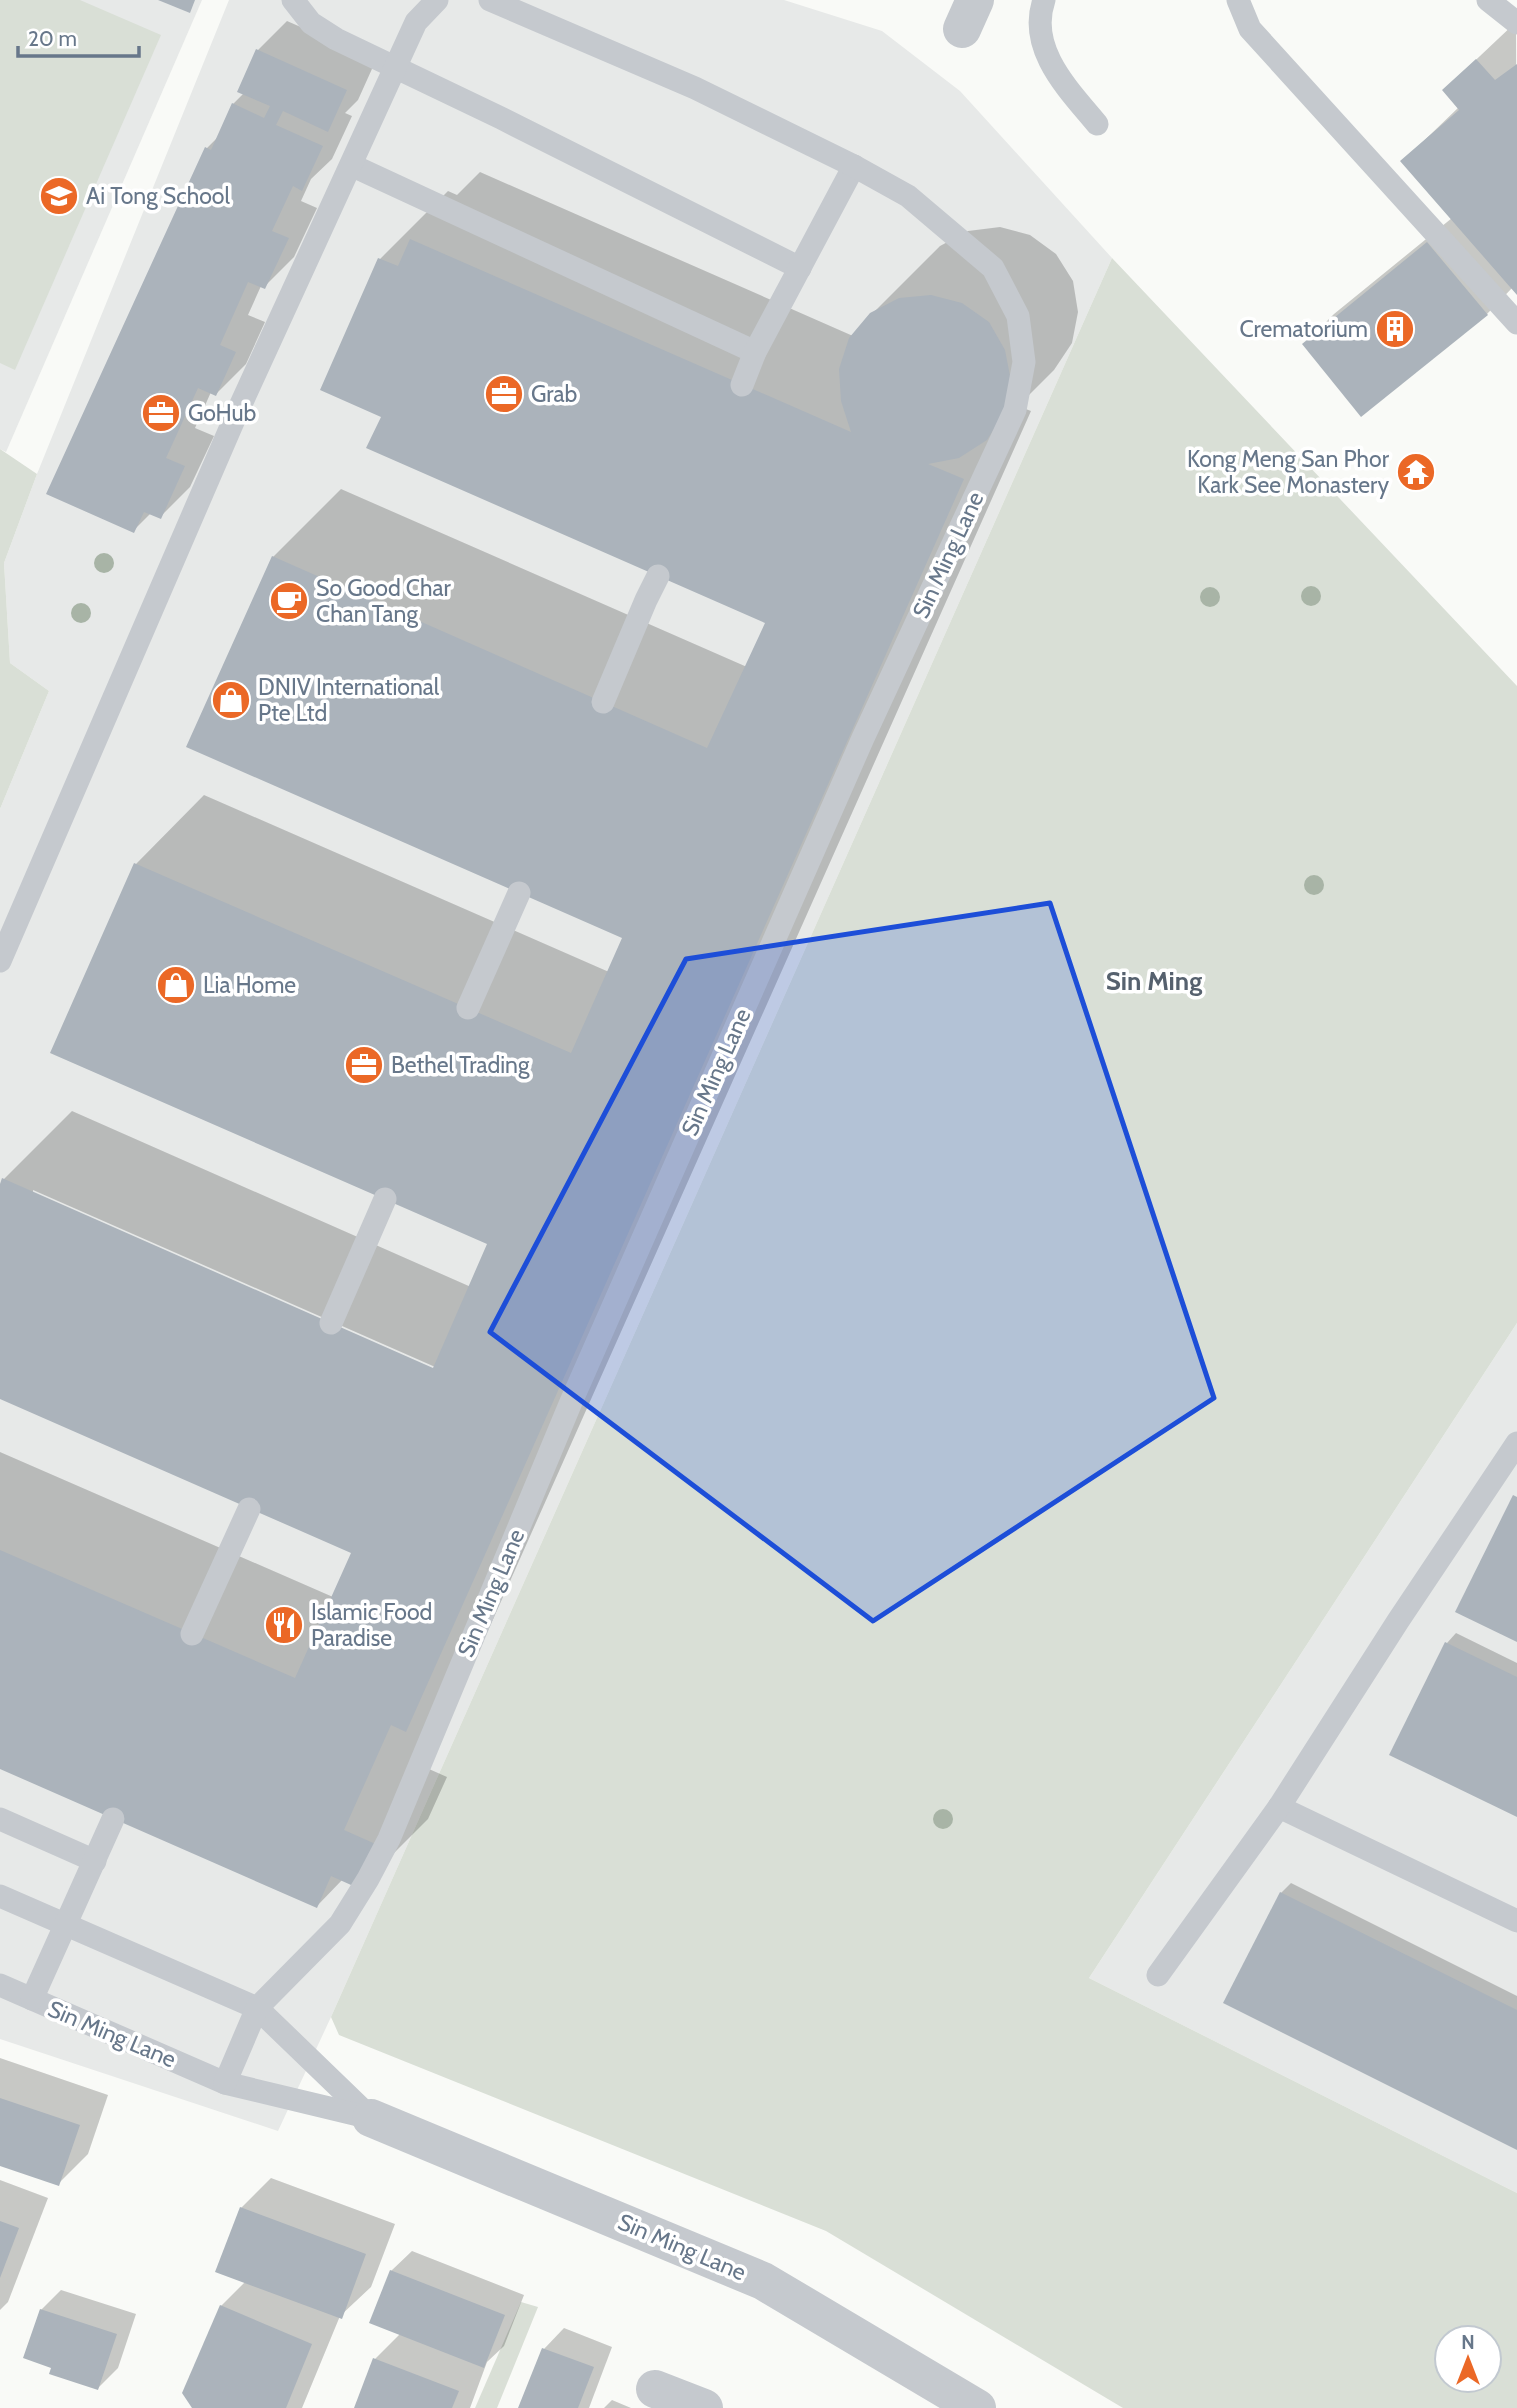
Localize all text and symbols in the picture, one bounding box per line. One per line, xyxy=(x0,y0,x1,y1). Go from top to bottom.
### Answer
scale bar xyxy=(18,14,138,58)
text: 20 m xyxy=(28,26,77,51)
school or university icon: Ai Tong School xyxy=(38,175,80,217)
place label: Ai Tong School xyxy=(86,182,230,210)
building icon: Crematorium xyxy=(1374,308,1416,350)
place label: Crematorium xyxy=(1240,315,1368,343)
office icon: Grab xyxy=(483,373,525,415)
place label: Grab xyxy=(531,380,577,408)
office icon: GoHub xyxy=(140,392,182,434)
place label: GoHub xyxy=(188,399,257,427)
place label: Kong Meng San Phor Kark See Monastery xyxy=(1187,445,1390,499)
temple icon: Kong Meng San Phor Kark See Monastery xyxy=(1395,451,1437,493)
street label: Sin Ming Lane xyxy=(907,487,990,623)
place label: So Good Char Chan Tang xyxy=(316,574,452,628)
cafe icon: So Good Char Chan Tang xyxy=(268,580,310,622)
place label: DNIV International Pte Ltd xyxy=(258,673,440,727)
shop icon: DNIV International Pte Ltd xyxy=(210,679,252,721)
shop icon: Lia Home xyxy=(155,964,197,1006)
district label: Sin Ming xyxy=(1106,965,1202,997)
place label: Lia Home xyxy=(203,971,296,999)
street label: Sin Ming Lane xyxy=(676,1004,757,1140)
office icon: Bethel Trading xyxy=(343,1044,385,1086)
place label: Bethel Trading xyxy=(391,1051,530,1079)
street label: Sin Ming Lane xyxy=(452,1525,531,1661)
place label: Islamic Food Paradise xyxy=(311,1598,432,1652)
restaurant icon: Islamic Food Paradise xyxy=(263,1604,305,1646)
street label: Sin Ming Lane xyxy=(44,1995,180,2074)
street label: Sin Ming Lane xyxy=(614,2208,750,2287)
north arrow xyxy=(1433,2324,1503,2394)
text: N xyxy=(1461,2331,1475,2354)

